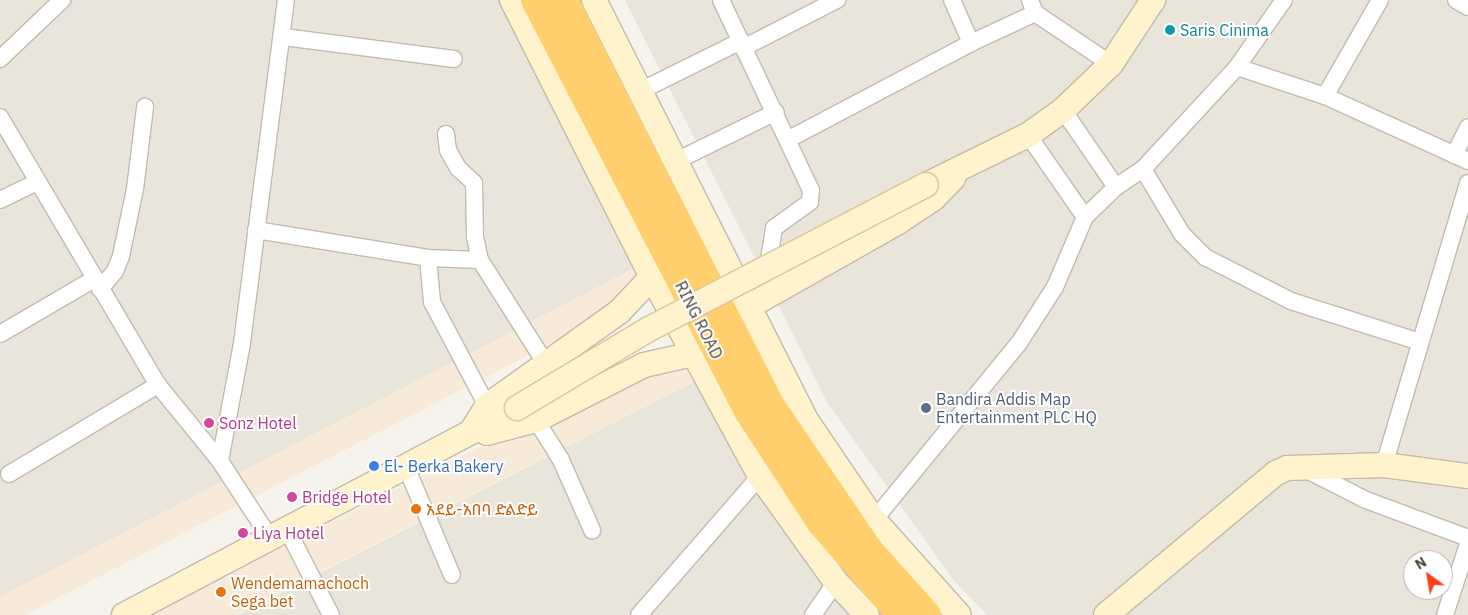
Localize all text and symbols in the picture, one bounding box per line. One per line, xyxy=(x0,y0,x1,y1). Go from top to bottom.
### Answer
place label: Saris Cinima xyxy=(1180,20,1269,40)
marker: Saris Cinima xyxy=(1164,24,1176,36)
street label: RING ROAD xyxy=(671,278,727,362)
place label: Bandira Addis Map Entertainment PLC HQ xyxy=(936,389,1097,427)
marker: Bandira Addis Map Entertainment PLC HQ xyxy=(920,402,932,414)
place label: Sonz Hotel xyxy=(219,413,297,433)
marker: Sonz Hotel xyxy=(203,417,215,429)
place label: El- Berka Bakery xyxy=(384,456,503,476)
marker: El- Berka Bakery xyxy=(368,460,380,472)
place label: Bridge Hotel xyxy=(302,487,391,507)
marker: Bridge Hotel xyxy=(286,491,298,503)
place label: አደይ-አበባ ድልድይ xyxy=(426,499,538,519)
marker: አደይ-አበባ ድልድይ xyxy=(410,503,422,515)
place label: Liya Hotel xyxy=(253,523,324,543)
marker: Liya Hotel xyxy=(237,527,249,539)
north arrow xyxy=(1403,550,1453,600)
text: N xyxy=(1412,553,1430,573)
place label: Wendemamachoch Sega bet xyxy=(231,573,369,611)
marker: Wendemamachoch Sega bet xyxy=(215,586,227,598)

